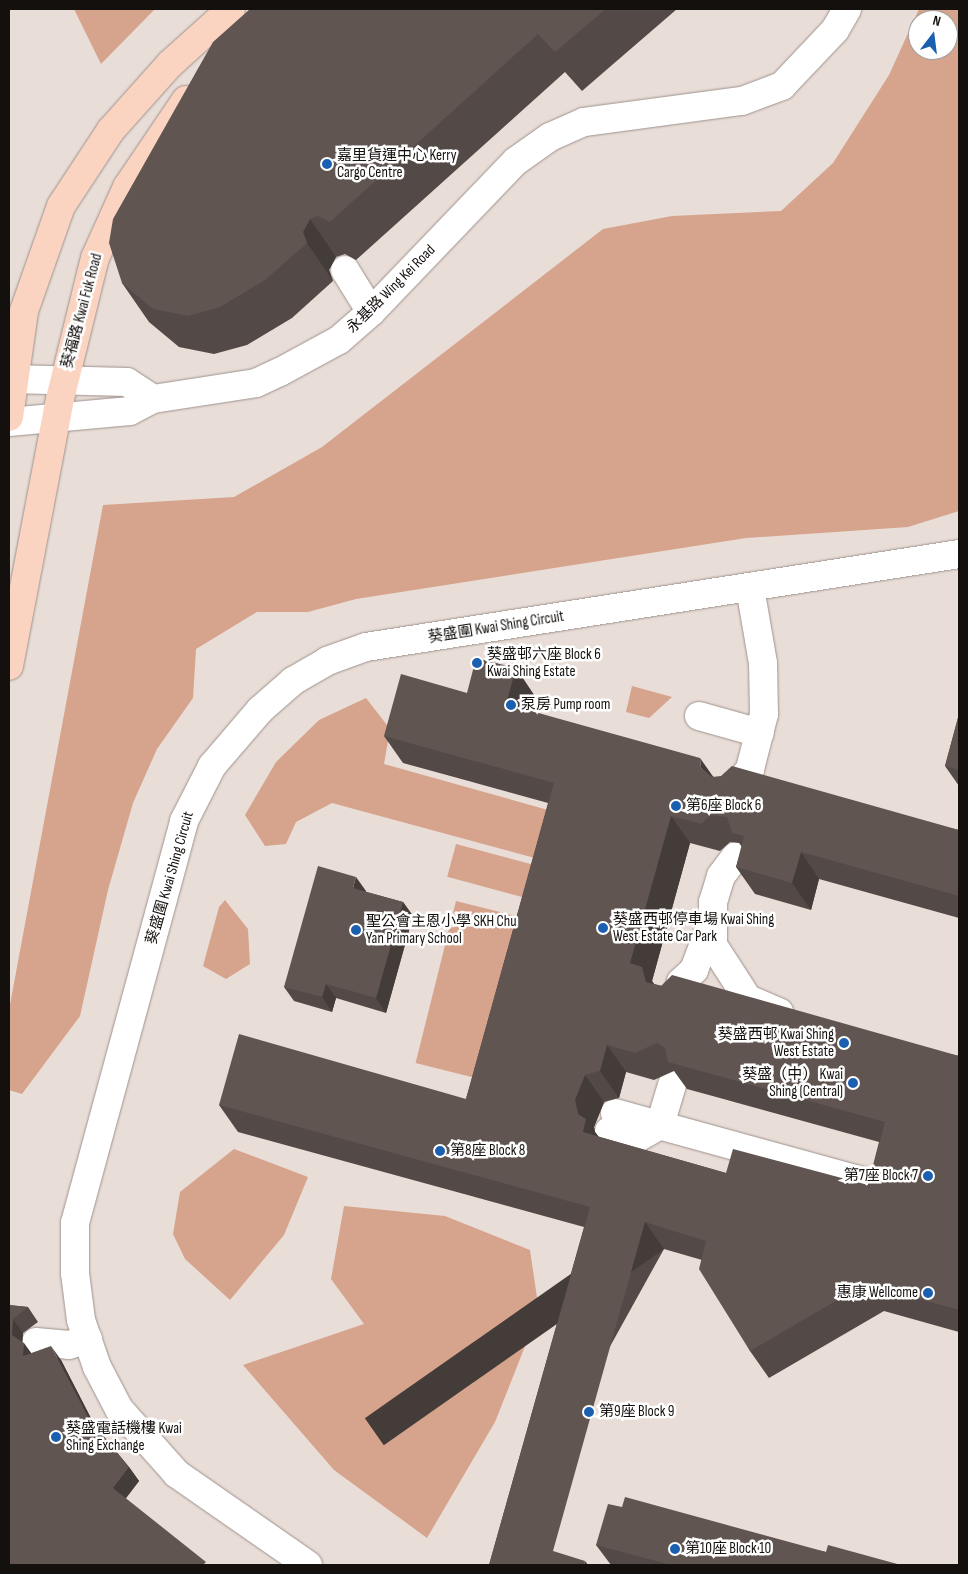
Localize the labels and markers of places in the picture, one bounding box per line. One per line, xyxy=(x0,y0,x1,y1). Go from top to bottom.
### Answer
place label: 嘉里貨運中心 Kerry Cargo Centre xyxy=(337,146,456,181)
marker: 嘉里貨運中心 Kerry Cargo Centre xyxy=(321,158,333,170)
place label: 葵盛邨六座 Block 6 Kwai Shing Estate xyxy=(487,645,601,680)
marker: 葵盛邨六座 Block 6 Kwai Shing Estate xyxy=(471,657,483,669)
place label: 泵房 Pump room xyxy=(521,696,610,714)
marker: 泵房 Pump room xyxy=(505,699,517,711)
place label: 第6座 Block 6 xyxy=(686,797,761,815)
marker: 第6座 Block 6 xyxy=(670,800,682,812)
place label: 葵盛西邨停車場 Kwai Shing West Estate Car Park xyxy=(613,910,774,945)
place label: 聖公會主恩小學 SKH Chu Yan Primary School xyxy=(366,912,516,947)
marker: 葵盛西邨停車場 Kwai Shing West Estate Car Park xyxy=(597,922,609,934)
marker: 聖公會主恩小學 SKH Chu Yan Primary School xyxy=(350,924,362,936)
place label: 葵盛西邨 Kwai Shing West Estate xyxy=(718,1025,834,1060)
marker: 葵盛西邨 Kwai Shing West Estate xyxy=(838,1037,850,1049)
place label: 葵盛（中） Kwai Shing (Central) xyxy=(742,1065,843,1100)
marker: 葵盛（中） Kwai Shing (Central) xyxy=(847,1077,859,1089)
place label: 第8座 Block 8 xyxy=(450,1142,525,1160)
marker: 第8座 Block 8 xyxy=(434,1145,446,1157)
place label: 第7座 Block 7 xyxy=(844,1167,918,1185)
marker: 第7座 Block 7 xyxy=(922,1170,934,1182)
place label: 惠康 Wellcome xyxy=(837,1284,918,1302)
marker: 惠康 Wellcome xyxy=(922,1287,934,1299)
place label: 第9座 Block 9 xyxy=(599,1403,674,1421)
marker: 第9座 Block 9 xyxy=(583,1406,595,1418)
place label: 葵盛電話機樓 Kwai Shing Exchange xyxy=(66,1419,182,1454)
marker: 葵盛電話機樓 Kwai Shing Exchange xyxy=(50,1431,62,1443)
place label: 第10座 Block 10 xyxy=(685,1540,771,1558)
marker: 第10座 Block 10 xyxy=(669,1543,681,1555)

